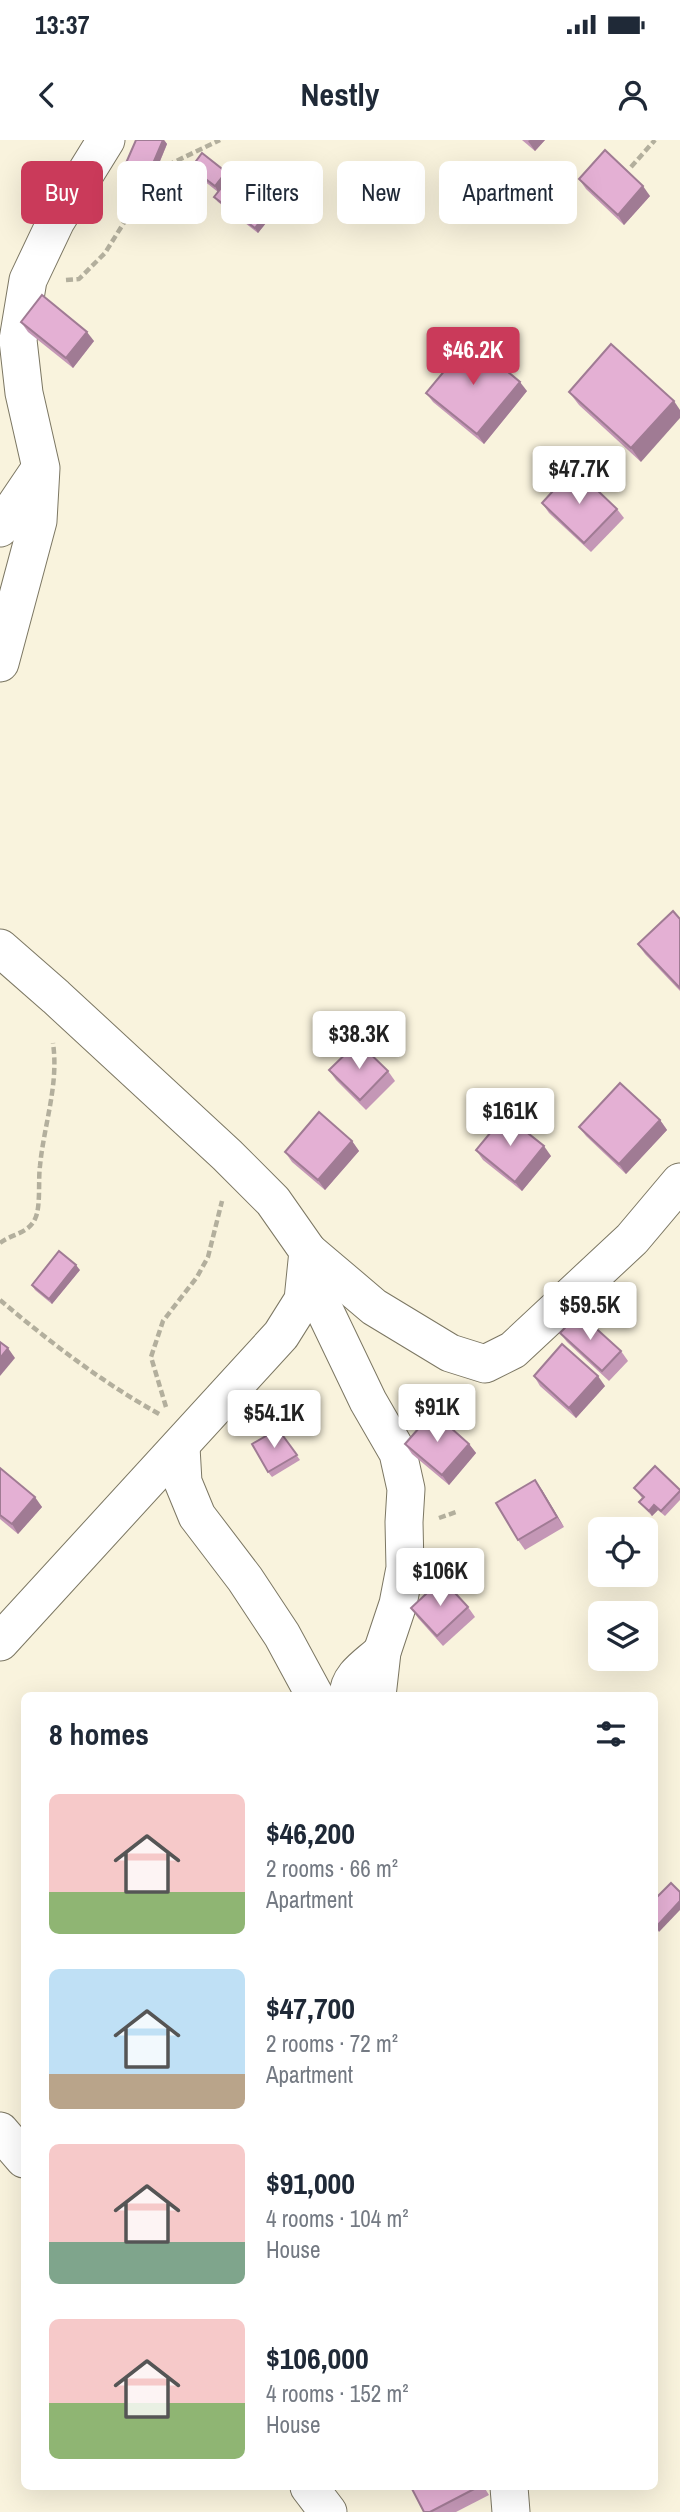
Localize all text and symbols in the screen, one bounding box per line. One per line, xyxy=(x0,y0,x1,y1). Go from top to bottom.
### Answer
text: 13:37 xyxy=(35,7,90,42)
text: Nestly xyxy=(301,73,379,116)
icon: back xyxy=(28,76,66,114)
icon: person xyxy=(614,76,652,114)
chip: Buy xyxy=(21,161,103,224)
chip: Rent xyxy=(117,161,207,224)
chip: Filters xyxy=(221,161,323,224)
chip: New xyxy=(337,161,425,224)
chip: Apartment xyxy=(439,161,577,224)
pin: $46.2K xyxy=(416,328,530,387)
text: $46.2K xyxy=(443,334,503,365)
pin: $47.7K xyxy=(522,446,636,506)
text: $47.7K xyxy=(549,453,609,484)
pin: $38.3K xyxy=(302,1012,416,1071)
text: $38.3K xyxy=(329,1018,389,1049)
pin: $161K xyxy=(461,1088,559,1148)
text: $161K xyxy=(482,1095,538,1126)
pin: $59.5K xyxy=(533,1282,647,1342)
text: $59.5K xyxy=(560,1289,620,1320)
pin: $91K xyxy=(396,1384,478,1444)
pin: $54.1K xyxy=(217,1390,331,1450)
text: $91K xyxy=(414,1391,460,1422)
text: $54.1K xyxy=(244,1397,304,1428)
map controls xyxy=(588,1517,658,1671)
button: locate xyxy=(588,1517,658,1587)
pin: $106K xyxy=(391,1548,489,1608)
text: $106K xyxy=(412,1555,468,1586)
button: layers xyxy=(588,1601,658,1671)
text: 8 homes xyxy=(49,1714,149,1754)
icon: filters xyxy=(592,1715,630,1753)
text: $46,200 xyxy=(266,1813,355,1853)
icon: home xyxy=(105,1822,189,1906)
text: 2 rooms · 66 m² xyxy=(266,1853,398,1884)
text: Apartment xyxy=(266,1884,353,1915)
text: $47,700 xyxy=(266,1988,355,2028)
icon: home xyxy=(105,1997,189,2081)
text: 2 rooms · 72 m² xyxy=(266,2028,398,2059)
text: Apartment xyxy=(266,2059,353,2090)
text: $91,000 xyxy=(266,2163,355,2203)
icon: home xyxy=(105,2172,189,2256)
text: 4 rooms · 104 m² xyxy=(266,2203,409,2234)
text: House xyxy=(266,2234,321,2265)
text: $106,000 xyxy=(266,2338,369,2378)
icon: home xyxy=(105,2347,189,2431)
text: 4 rooms · 152 m² xyxy=(266,2378,409,2409)
text: House xyxy=(266,2409,321,2440)

